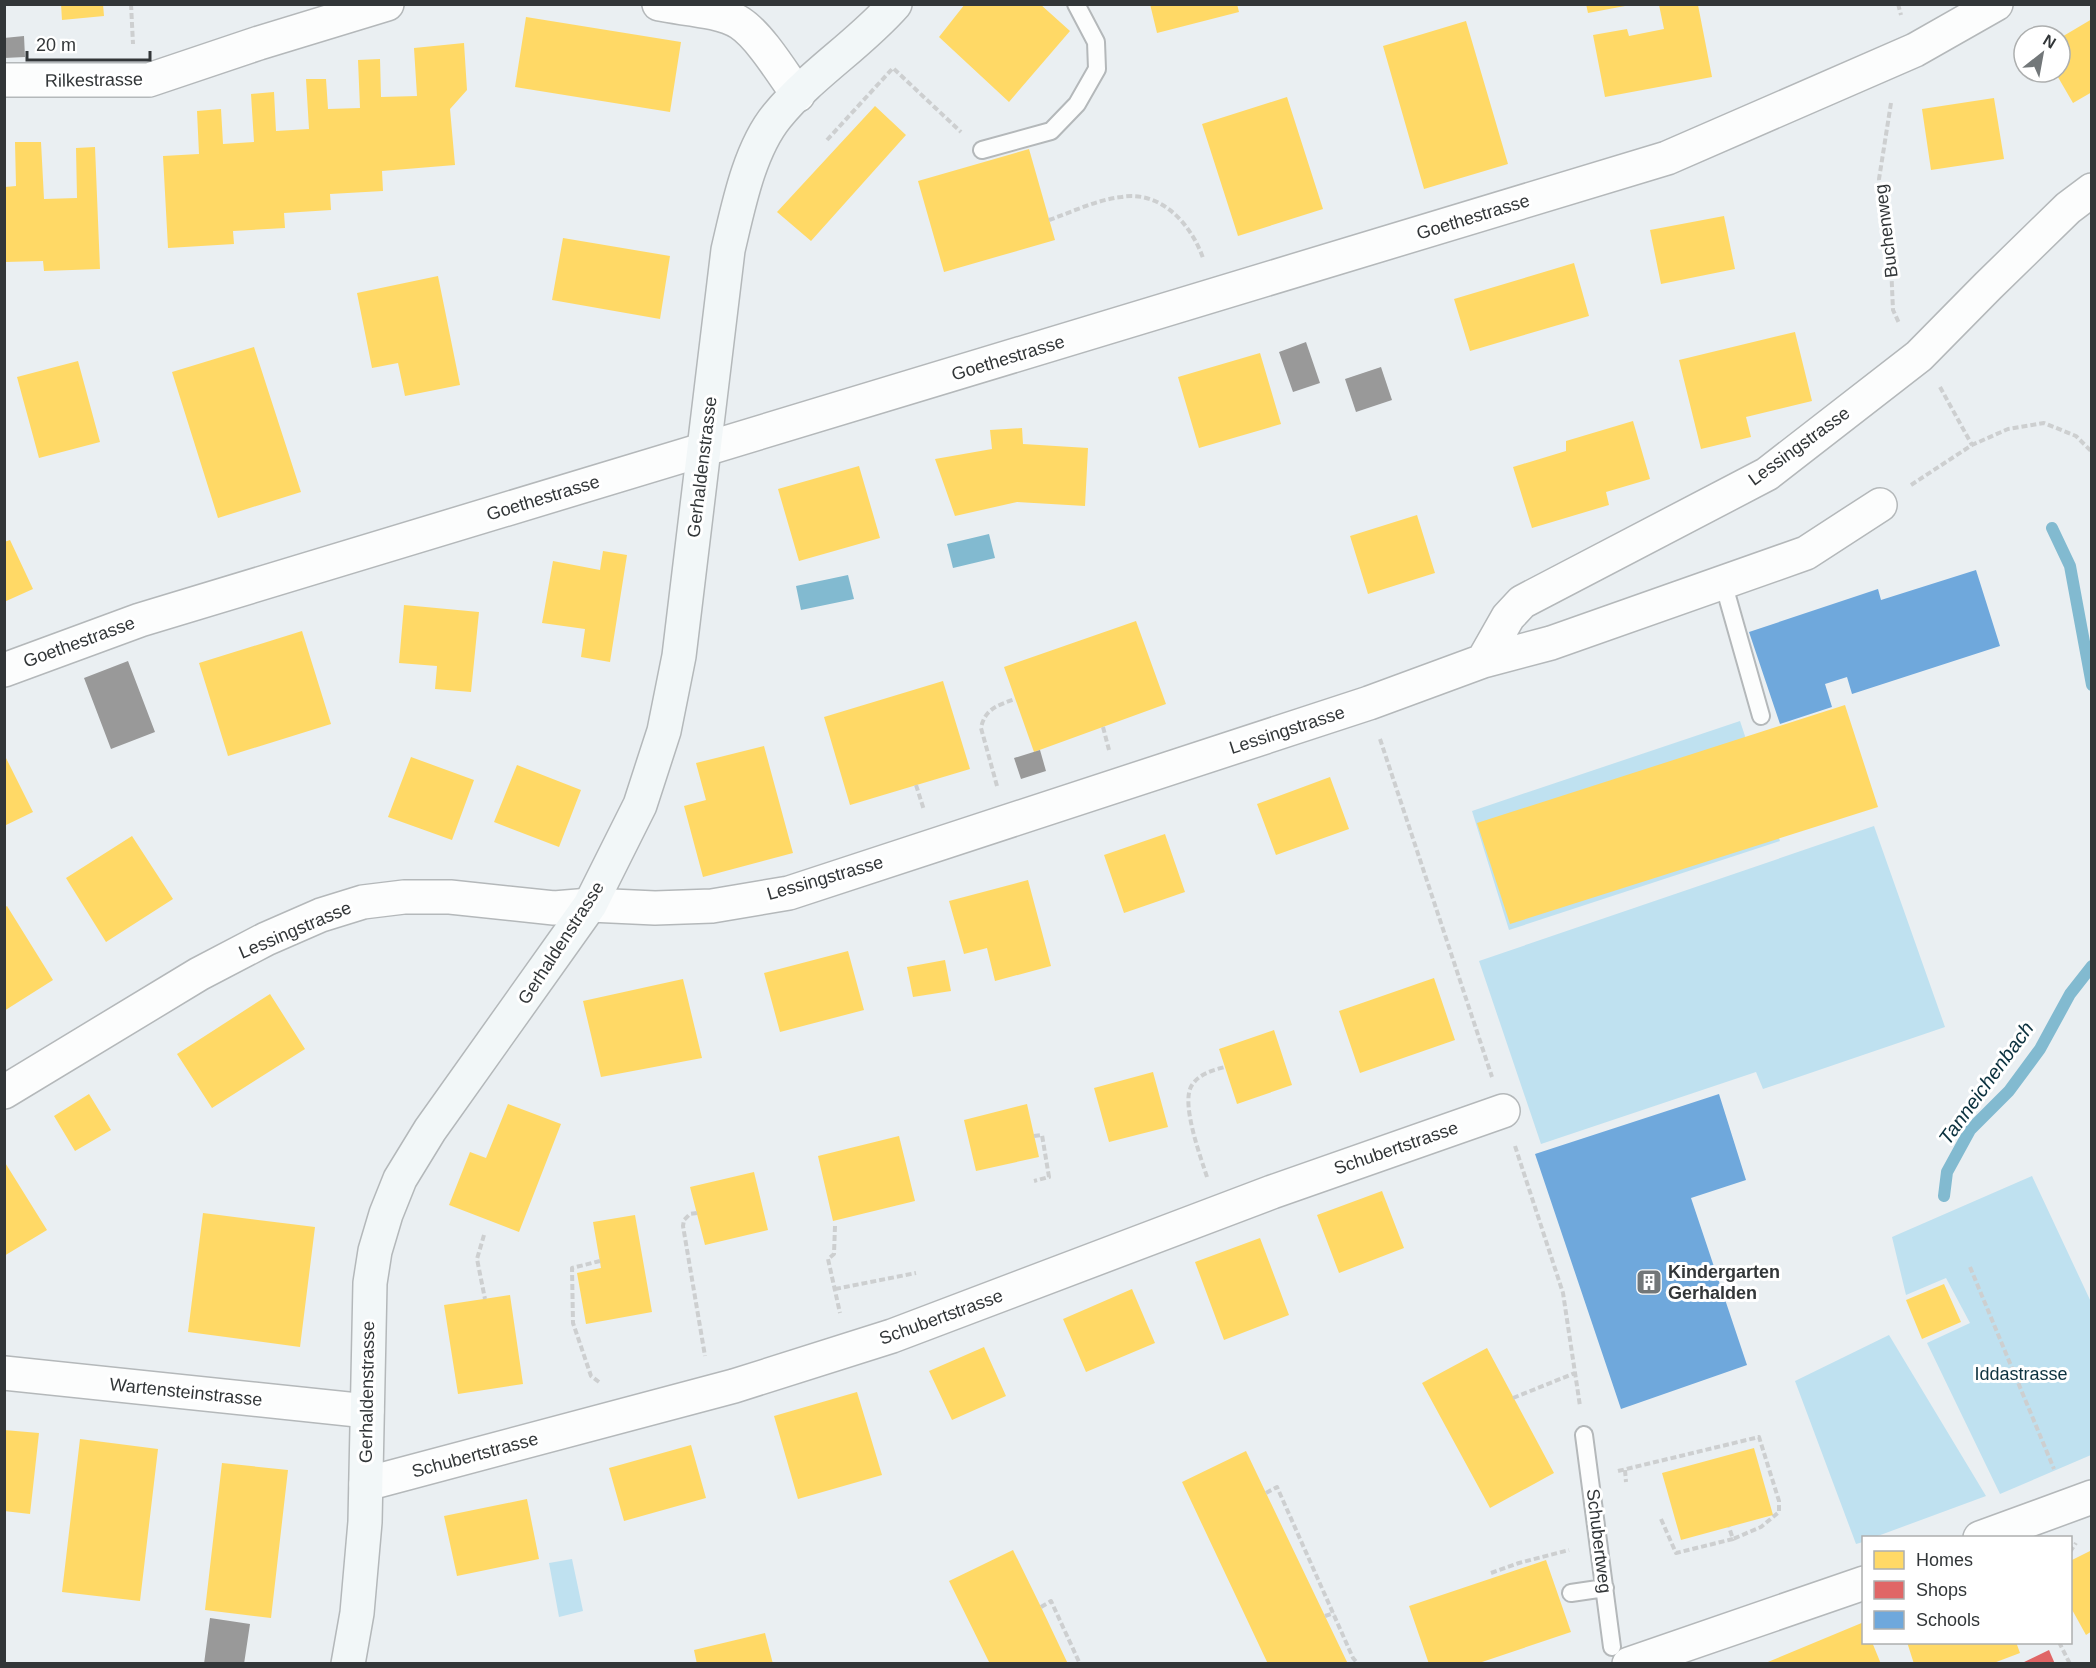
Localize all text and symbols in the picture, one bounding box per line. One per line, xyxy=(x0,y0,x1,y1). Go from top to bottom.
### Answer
scale bar xyxy=(27,24,150,62)
north arrow xyxy=(2012,24,2072,84)
text: N xyxy=(2040,31,2059,52)
text: 20 m xyxy=(36,35,76,55)
street label: Rilkestrasse xyxy=(45,69,143,91)
street label: Buchenweg xyxy=(1870,183,1902,279)
street label: Goethestrasse xyxy=(1414,190,1532,244)
street label: Goethestrasse xyxy=(949,331,1067,385)
street label: Gerhaldenstrasse xyxy=(683,395,721,539)
street label: Lessingstrasse xyxy=(1745,403,1853,489)
street label: Goethestrasse xyxy=(484,471,602,525)
street label: Goethestrasse xyxy=(21,613,137,671)
street label: Lessingstrasse xyxy=(1227,702,1347,758)
street label: Lessingstrasse xyxy=(765,852,885,904)
street label: Gerhaldenstrasse xyxy=(514,878,608,1008)
street label: Lessingstrasse xyxy=(236,897,354,963)
water label: Tanneichenbach xyxy=(1934,1017,2038,1149)
street label: Schubertstrasse xyxy=(1331,1117,1461,1179)
place label: Kindergarten Gerhalden xyxy=(1668,1262,1780,1303)
building icon: Kindergarten Gerhalden xyxy=(1634,1267,1664,1297)
street label: Schubertstrasse xyxy=(876,1285,1006,1349)
street label: Gerhaldenstrasse xyxy=(356,1321,378,1463)
park label: Iddastrasse xyxy=(1974,1364,2068,1384)
street label: Wartensteinstrasse xyxy=(109,1374,263,1410)
street label: Schubertstrasse xyxy=(410,1429,540,1481)
street label: Schubertweg xyxy=(1583,1488,1615,1594)
legend xyxy=(1862,1536,2072,1644)
text: Homes xyxy=(1916,1550,1973,1570)
text: Shops xyxy=(1916,1580,1967,1600)
text: Schools xyxy=(1916,1610,1980,1630)

